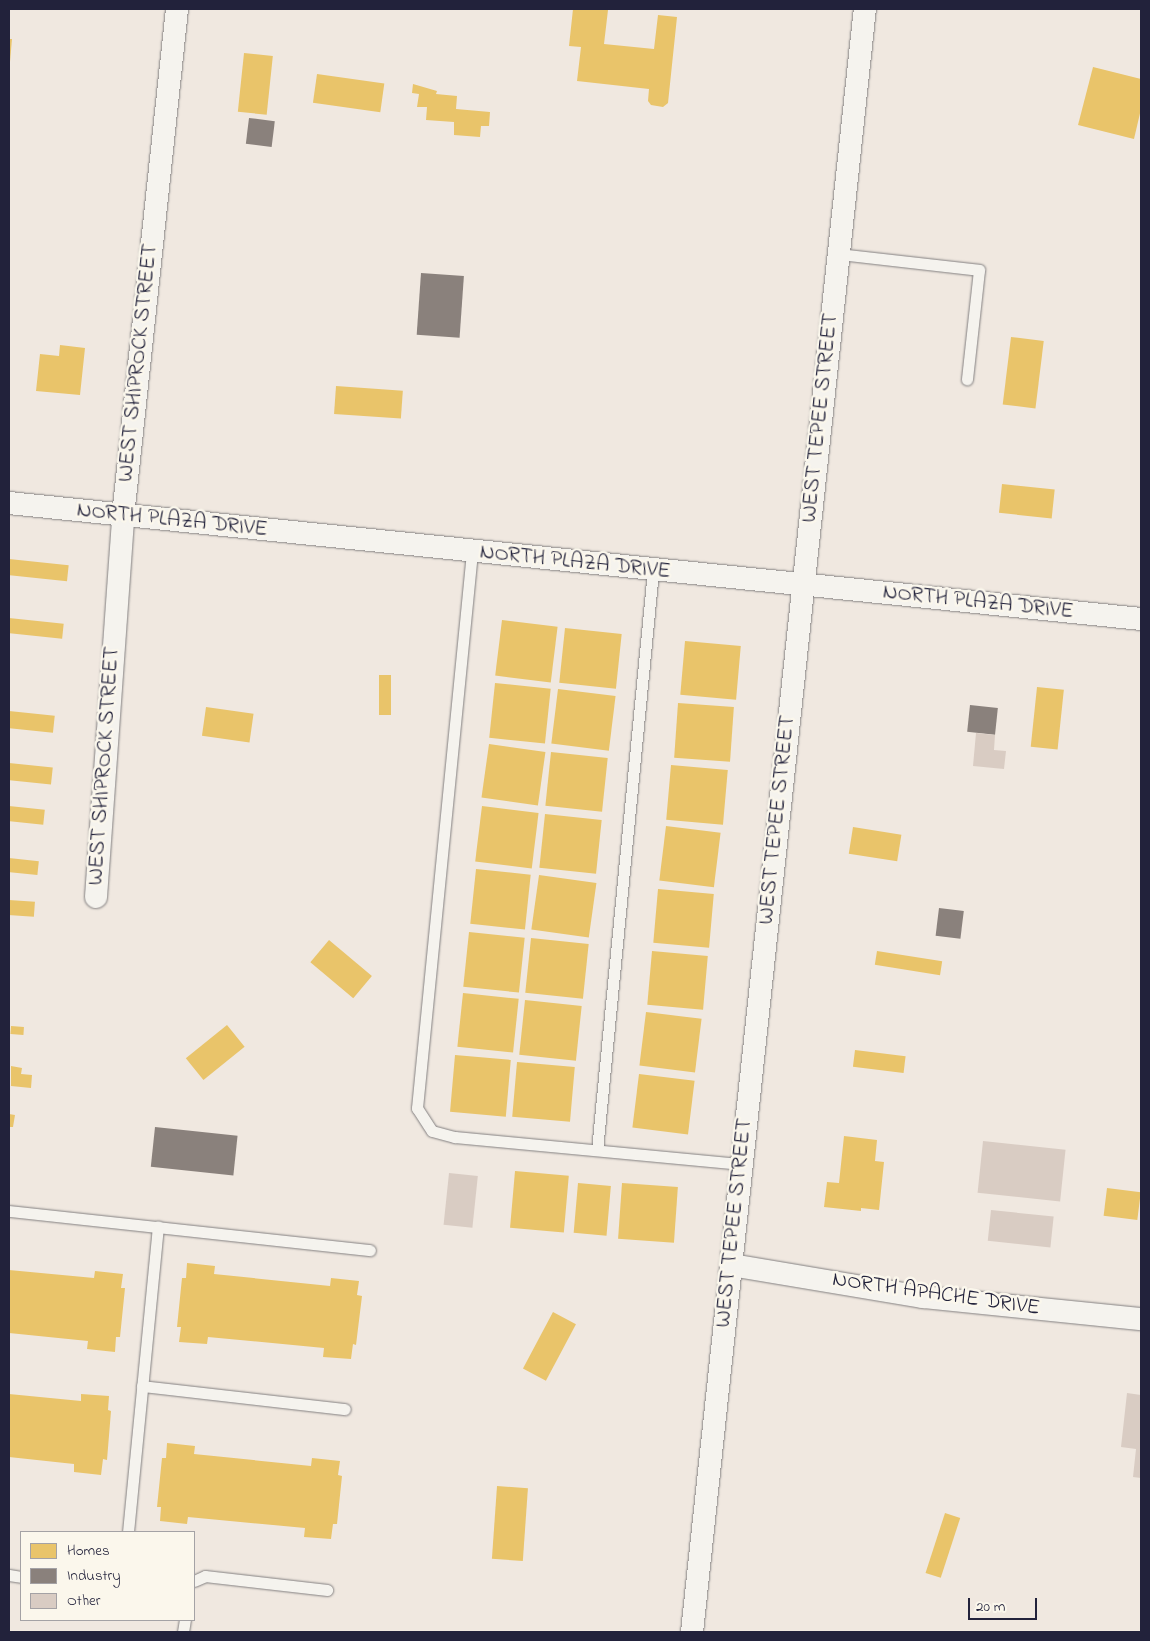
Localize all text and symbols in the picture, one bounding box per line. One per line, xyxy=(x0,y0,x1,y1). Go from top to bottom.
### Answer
street label: WEST SHIPROCK STREET xyxy=(113,243,165,483)
street label: WEST TEPEE STREET xyxy=(797,312,845,524)
street label: NORTH PLAZA DRIVE xyxy=(75,498,269,544)
street label: NORTH PLAZA DRIVE xyxy=(478,540,672,586)
street label: NORTH PLAZA DRIVE xyxy=(881,580,1075,626)
street label: WEST SHIPROCK STREET xyxy=(83,646,127,886)
street label: WEST TEPEE STREET xyxy=(754,714,802,926)
street label: WEST TEPEE STREET xyxy=(711,1117,759,1329)
street label: NORTH APACHE DRIVE xyxy=(831,1267,1041,1323)
legend xyxy=(20,1531,195,1621)
text: Homes xyxy=(67,1540,110,1562)
text: Industry xyxy=(67,1565,121,1587)
scale bar xyxy=(970,1588,1039,1620)
text: Other xyxy=(67,1590,100,1612)
text: 20 m xyxy=(976,1596,1005,1618)

